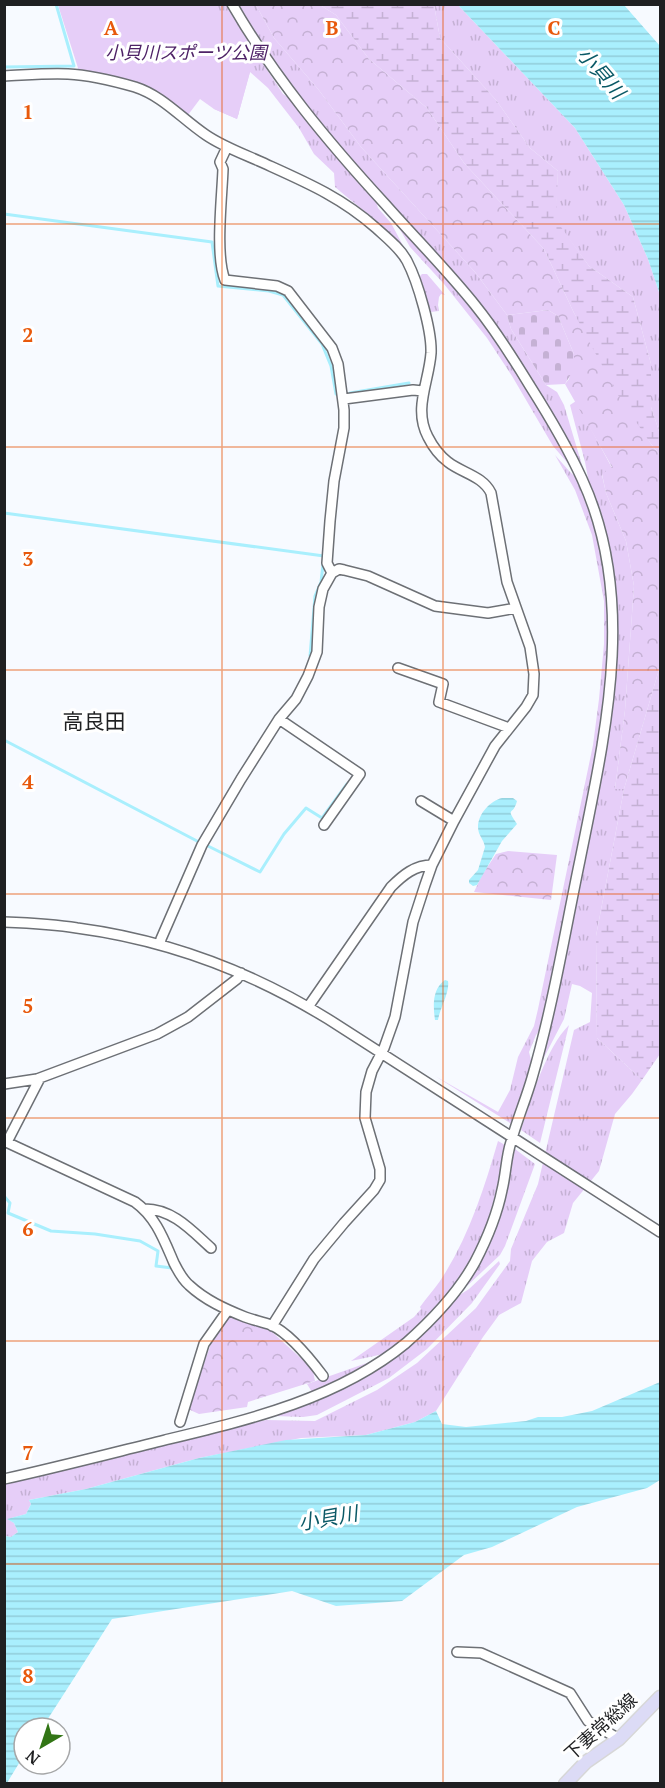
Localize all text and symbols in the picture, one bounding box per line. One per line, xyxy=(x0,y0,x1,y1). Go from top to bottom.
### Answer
text: A xyxy=(104,14,119,41)
text: B xyxy=(326,14,339,41)
text: C xyxy=(547,14,561,41)
park label: 小貝川スポーツ公園 xyxy=(105,40,270,64)
water label: 小貝川 xyxy=(572,41,633,106)
text: 1 xyxy=(22,98,34,125)
text: 2 xyxy=(22,321,34,348)
text: 3 xyxy=(22,545,34,572)
district label: 高良田 xyxy=(63,707,126,735)
text: 4 xyxy=(22,768,34,795)
text: 5 xyxy=(22,992,34,1019)
text: 6 xyxy=(22,1215,34,1242)
text: 7 xyxy=(22,1439,34,1466)
water label: 小貝川 xyxy=(296,1499,362,1536)
text: 8 xyxy=(22,1662,34,1689)
street label: 下妻常総線 xyxy=(559,1687,642,1765)
north arrow xyxy=(12,1716,72,1776)
text: N xyxy=(21,1745,44,1770)

